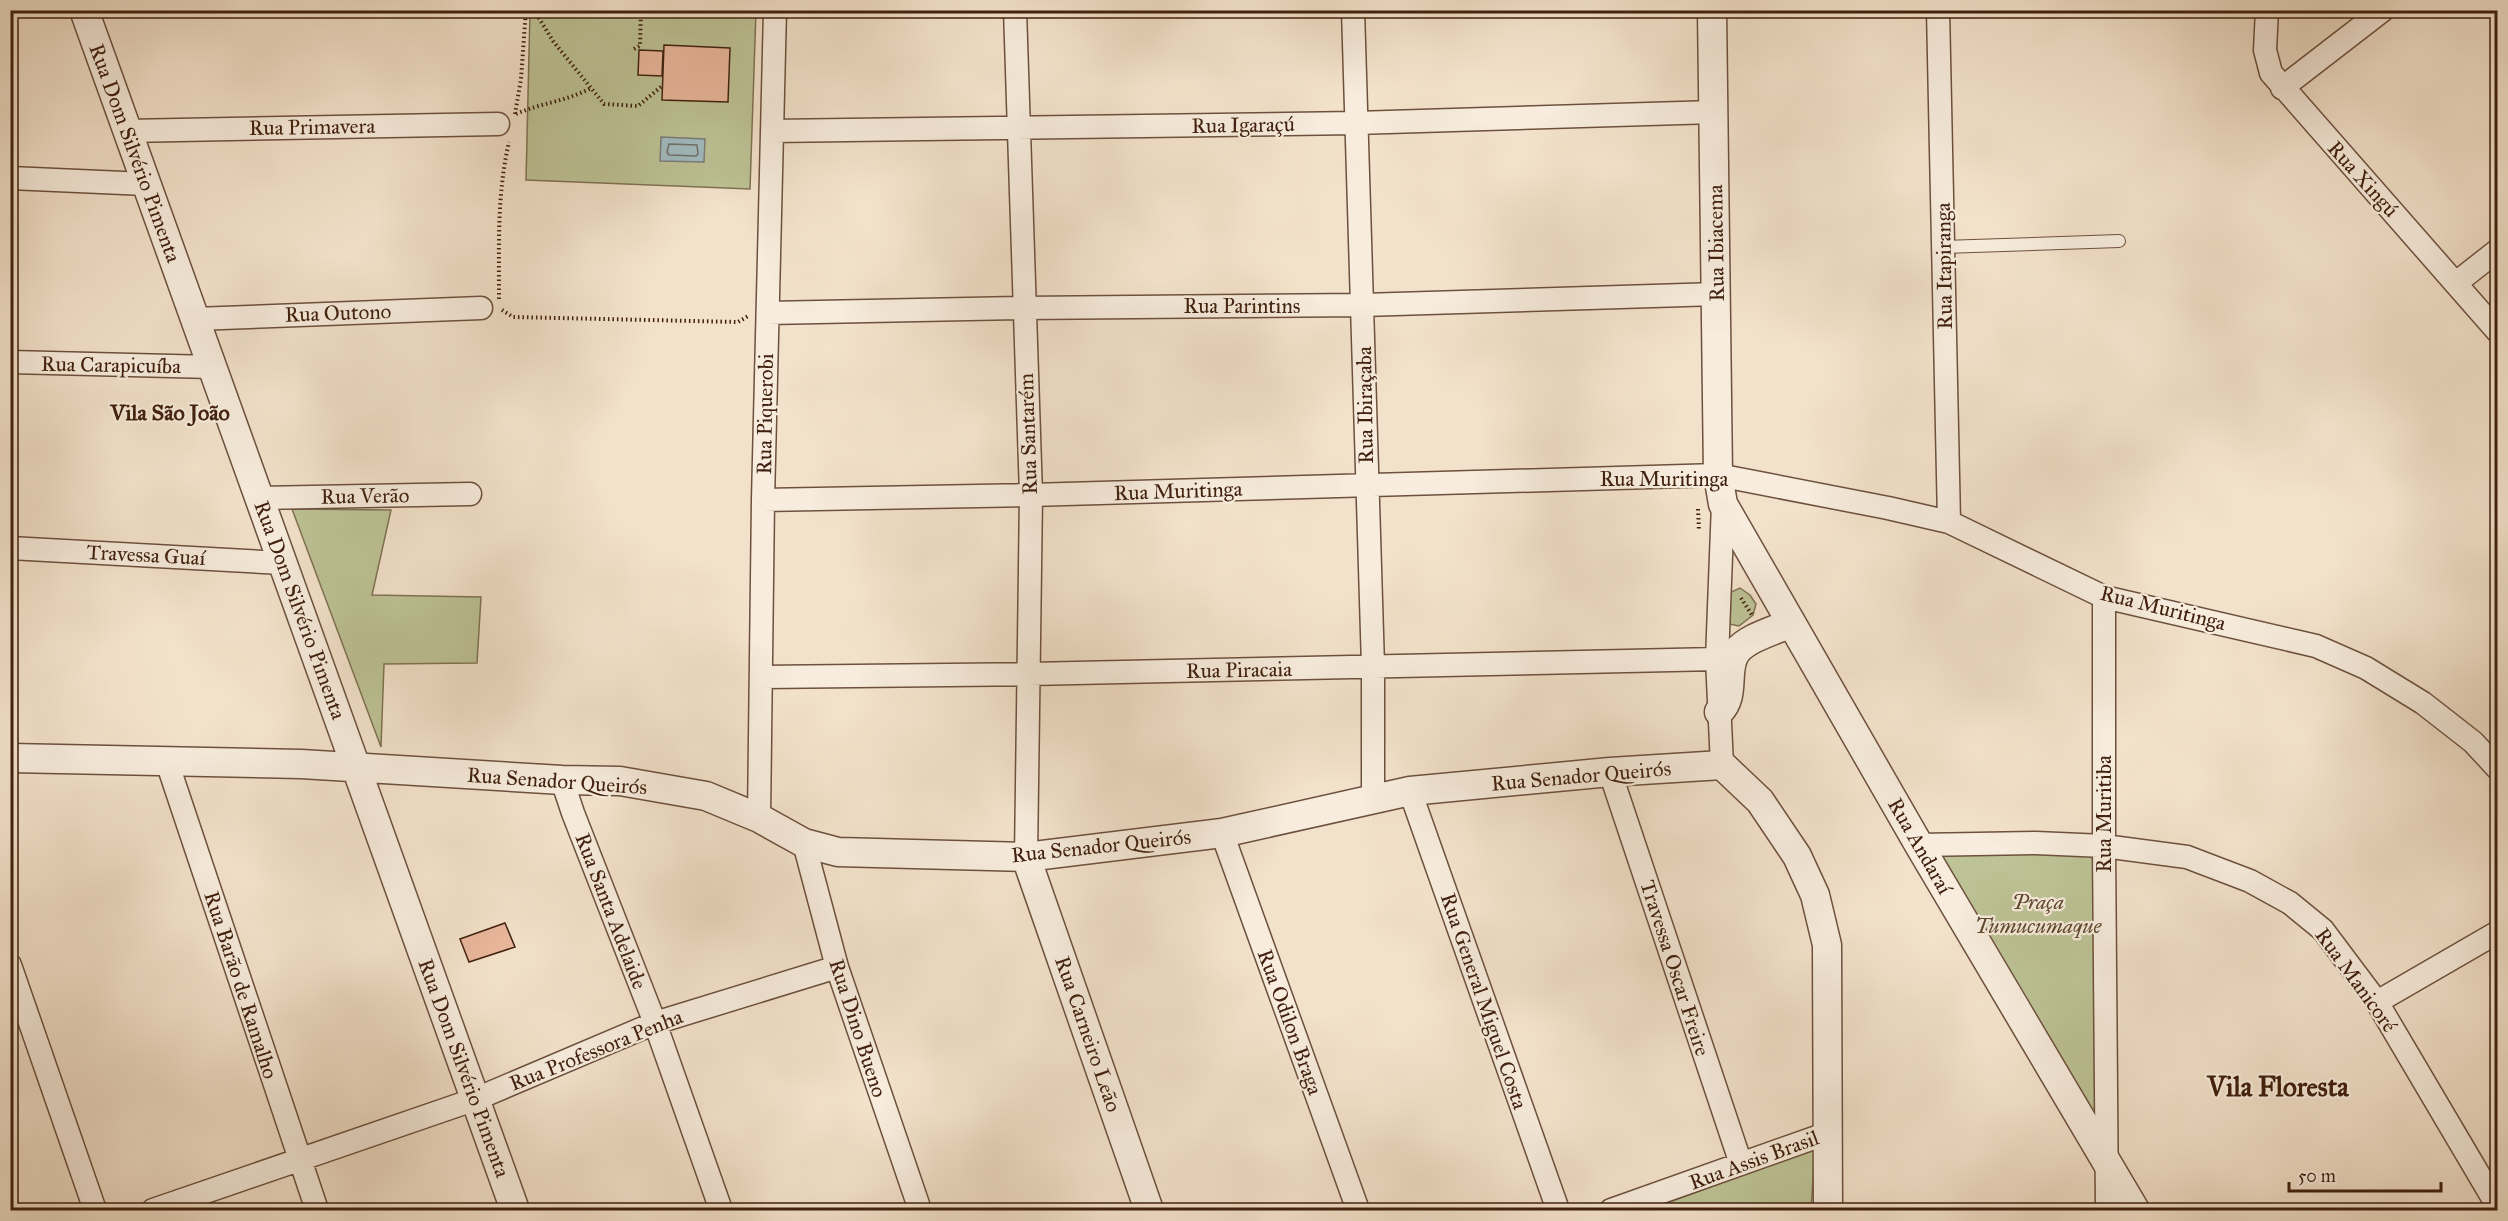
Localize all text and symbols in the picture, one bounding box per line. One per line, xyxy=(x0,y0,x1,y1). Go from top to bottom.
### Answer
street label: Rua Dom Silvério Pimenta xyxy=(83,40,187,266)
street label: Rua Igaraçú xyxy=(1191,111,1295,139)
street label: Rua Primavera xyxy=(249,113,376,141)
street label: Rua Xingú xyxy=(2322,135,2404,223)
street label: Rua Ibiacema xyxy=(1702,184,1730,302)
street label: Rua Itapiranga xyxy=(1930,202,1958,330)
street label: Rua Parintins xyxy=(1184,293,1300,319)
street label: Rua Outono xyxy=(284,298,392,328)
street label: Rua Ibiraçaba xyxy=(1351,346,1379,464)
street label: Rua Carapicuíba xyxy=(41,351,181,379)
street label: Rua Piquerobi xyxy=(751,353,779,475)
street label: Rua Santarém xyxy=(1013,372,1043,495)
district label: Vila São João xyxy=(109,399,230,427)
street label: Rua Muritinga xyxy=(1600,466,1728,492)
street label: Rua Muritinga xyxy=(1113,476,1243,506)
street label: Rua Verão xyxy=(321,482,410,510)
street label: Rua Dom Silvério Pimenta xyxy=(248,497,352,723)
street label: Travessa Guaí xyxy=(86,539,207,571)
street label: Rua Muritinga xyxy=(2097,580,2229,636)
street label: Rua Piracaia xyxy=(1186,656,1292,684)
street label: Rua Senador Queirós xyxy=(1490,755,1672,797)
street label: Rua Muritiba xyxy=(2091,755,2117,873)
street label: Rua Senador Queirós xyxy=(466,762,648,800)
street label: Rua Andaraí xyxy=(1882,793,1959,900)
street label: Rua Senador Queirós xyxy=(1010,824,1192,868)
street label: Rua Santa Adelaide xyxy=(569,829,653,993)
street label: Travessa Oscar Freire xyxy=(1634,877,1716,1059)
street label: Rua Barão de Ramalho xyxy=(198,888,284,1082)
street label: Rua General Miguel Costa xyxy=(1435,889,1533,1113)
park label: Praça Tumucumaque xyxy=(1975,889,2102,939)
street label: Rua Manicoré xyxy=(2309,923,2403,1037)
street label: Rua Odilon Braga xyxy=(1252,946,1328,1098)
street label: Rua Carneiro Leão xyxy=(1049,953,1127,1116)
street label: Rua Dom Silvério Pimenta xyxy=(412,955,516,1181)
street label: Rua Dino Bueno xyxy=(823,955,893,1101)
street label: Rua Professora Penha xyxy=(506,1003,687,1097)
district label: Vila Floresta xyxy=(2206,1070,2349,1103)
street label: Rua Assis Brasil xyxy=(1686,1124,1823,1196)
scale bar xyxy=(2289,1155,2440,1193)
text: 50 m xyxy=(2298,1165,2336,1187)

